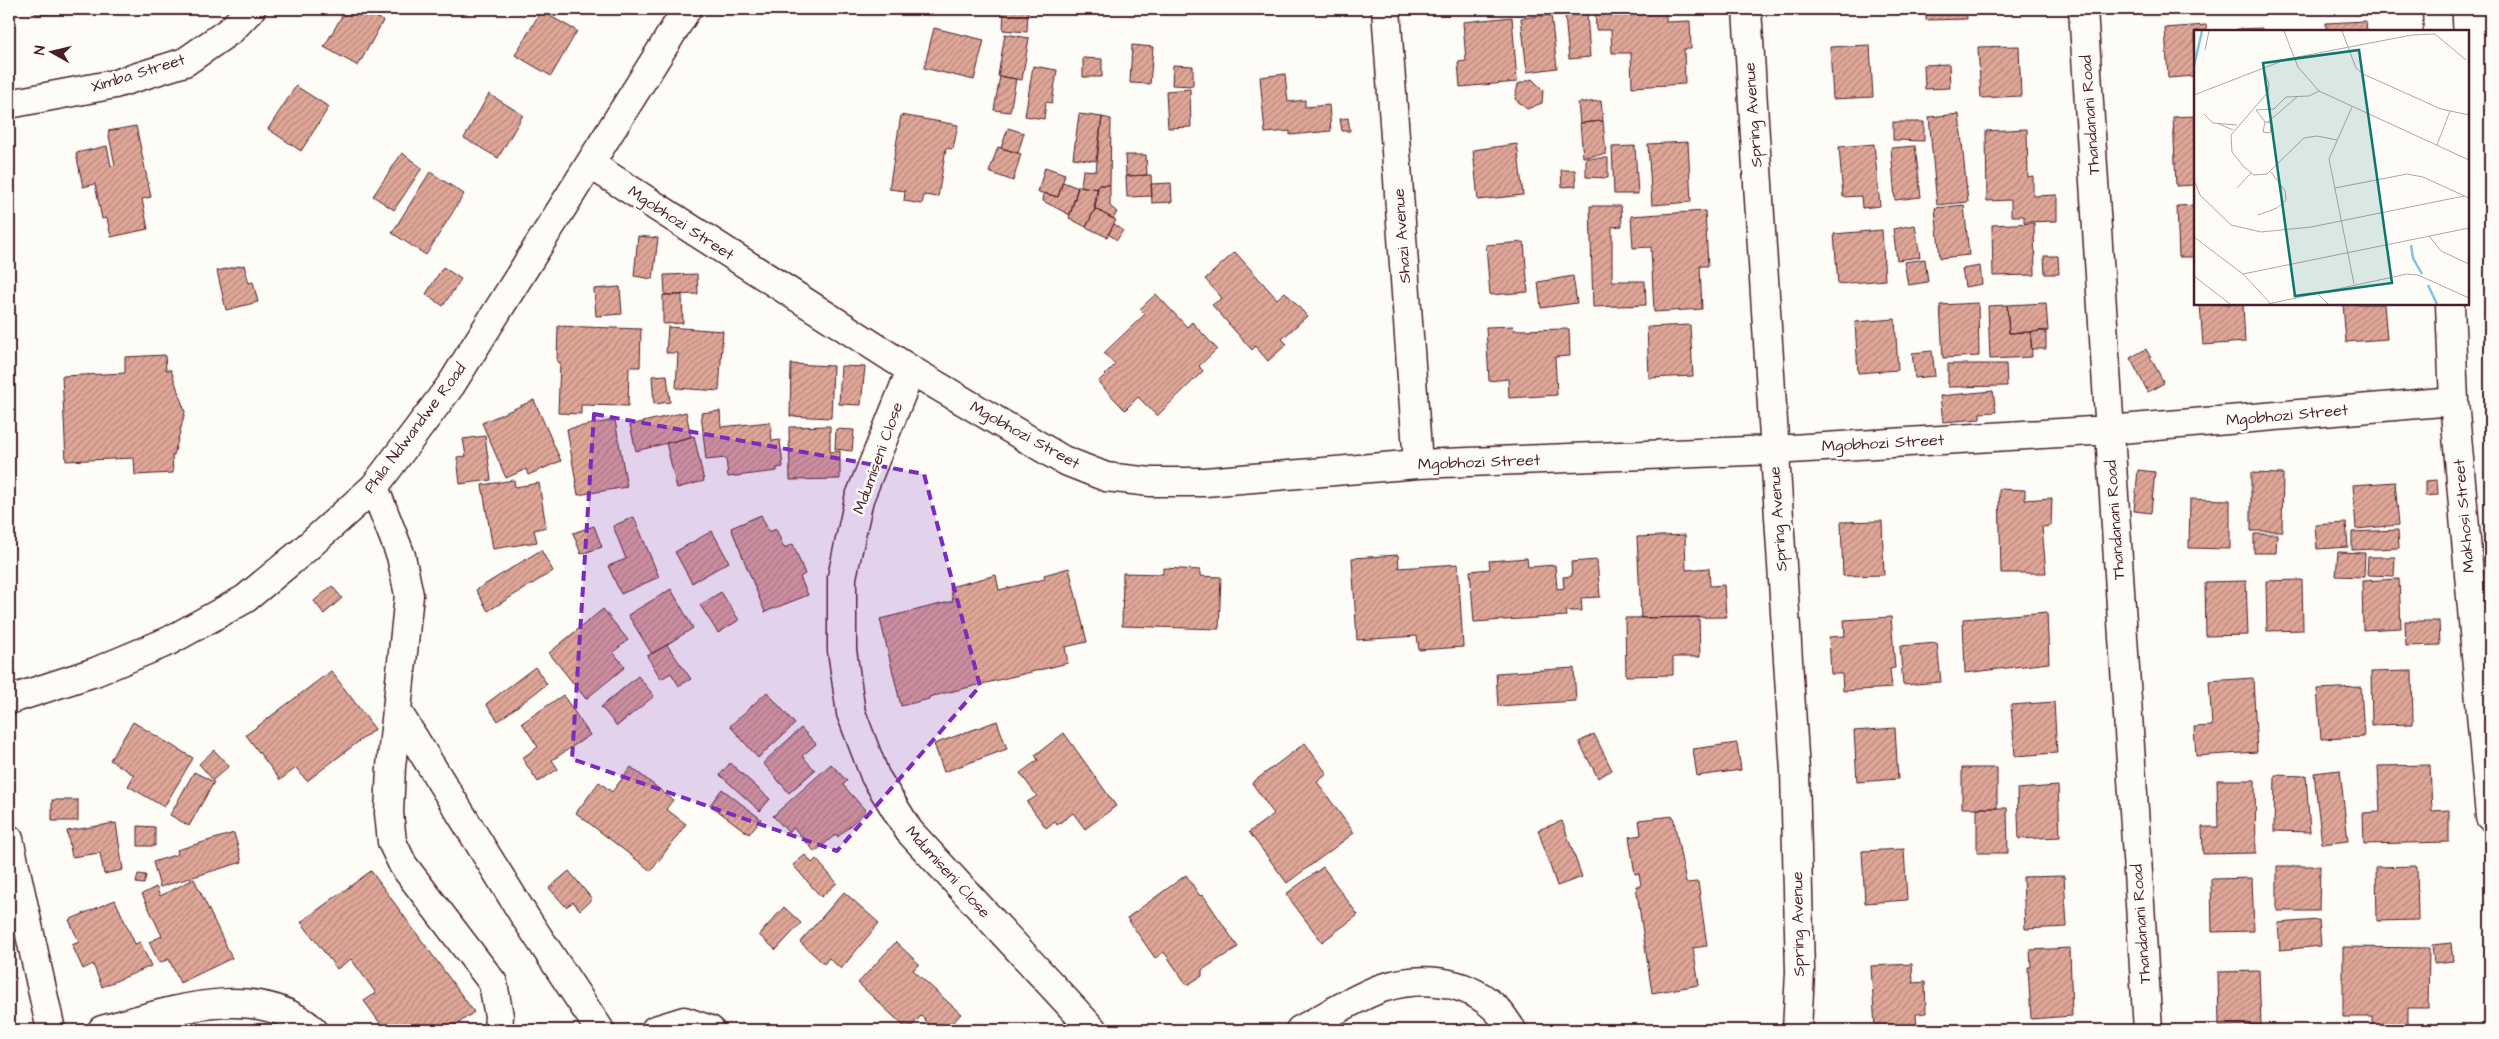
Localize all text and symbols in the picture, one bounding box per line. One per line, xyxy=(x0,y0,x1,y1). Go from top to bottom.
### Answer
north arrow xyxy=(28,28,78,78)
inset map xyxy=(2194,30,2469,305)
text: N xyxy=(30,44,51,56)
street label: Ximba Street xyxy=(88,48,188,98)
street label: Thandanani Road xyxy=(2075,54,2105,176)
street label: Spring Avenue xyxy=(1738,61,1769,168)
street label: Mgobhozi Street xyxy=(623,180,739,267)
street label: Shazi Avenue xyxy=(1388,187,1416,284)
street label: Phila Ndwandwe Road xyxy=(359,358,471,498)
street label: Mgobhozi Street xyxy=(966,396,1084,475)
street label: Mdumiseni Close xyxy=(848,399,909,517)
street label: Mgobhozi Street xyxy=(2225,399,2350,432)
street label: Mgobhozi Street xyxy=(1821,429,1945,458)
street label: Mgobhozi Street xyxy=(1417,449,1541,476)
street label: Makhosi Street xyxy=(2448,458,2480,574)
street label: Thandanani Road xyxy=(2100,459,2130,581)
street label: Spring Avenue xyxy=(1763,465,1794,572)
street label: Mdumiseni Close xyxy=(901,821,996,923)
street label: Thandanani Road xyxy=(2126,863,2156,985)
street label: Spring Avenue xyxy=(1786,871,1811,977)

